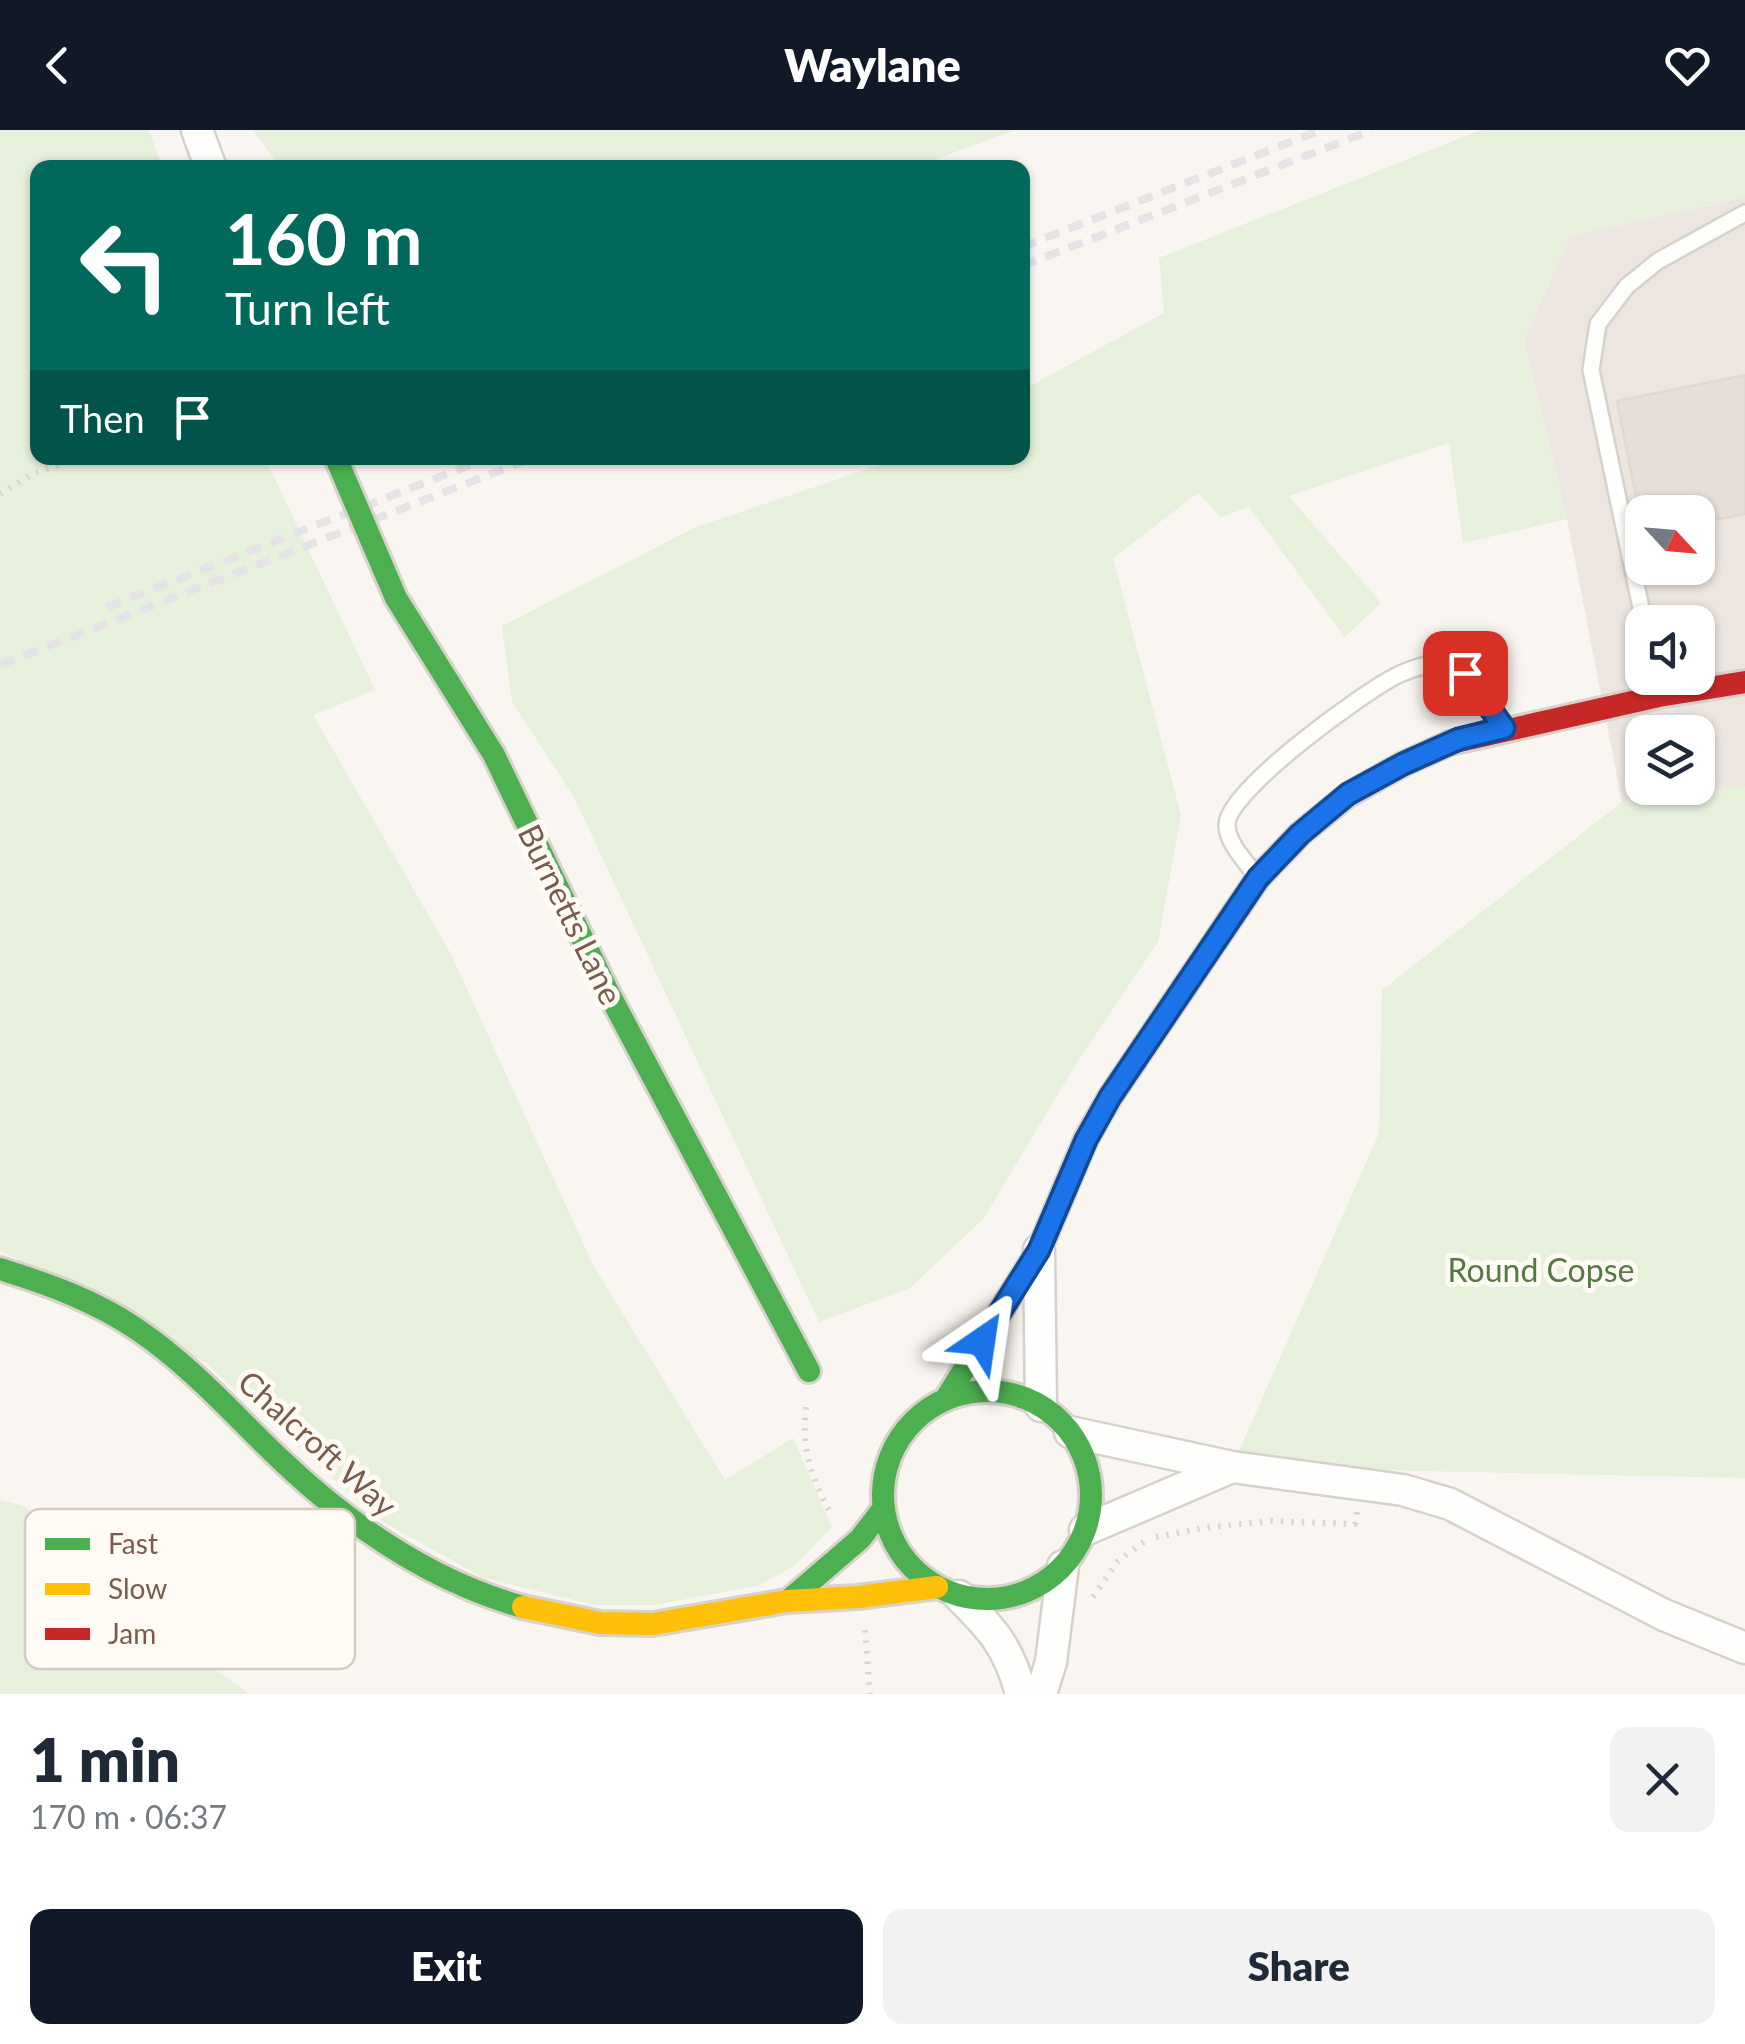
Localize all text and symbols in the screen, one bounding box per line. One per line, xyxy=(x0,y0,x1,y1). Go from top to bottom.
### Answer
icon: back xyxy=(30,38,85,93)
text: Waylane xyxy=(784,38,961,92)
icon: heart xyxy=(1660,38,1715,93)
text: 160 m xyxy=(225,196,422,280)
icon: left xyxy=(60,200,190,330)
text: Turn left xyxy=(225,281,390,335)
icon: arrive xyxy=(165,390,220,445)
text: Then xyxy=(60,395,145,441)
north arrow xyxy=(1625,495,1715,585)
map controls xyxy=(1625,495,1715,805)
button: sound xyxy=(1625,605,1715,695)
pin xyxy=(1423,631,1508,716)
icon: arrive xyxy=(1438,646,1493,701)
button: layers xyxy=(1625,715,1715,805)
street label: Burnetts Lane xyxy=(511,818,631,1010)
park label: Round Copse xyxy=(1448,1250,1634,1289)
position arrow xyxy=(930,1289,1034,1393)
street label: Chalcroft Way xyxy=(231,1362,406,1525)
legend xyxy=(25,1509,355,1669)
text: Fast xyxy=(108,1526,158,1560)
text: Slow xyxy=(108,1571,167,1605)
text: Jam xyxy=(108,1616,156,1650)
text: 1 min xyxy=(30,1723,180,1795)
button: close xyxy=(1610,1727,1715,1832)
text: 170 m · 06:37 xyxy=(30,1797,227,1836)
button: Exit xyxy=(30,1909,863,2024)
button: Share xyxy=(883,1909,1715,2024)

